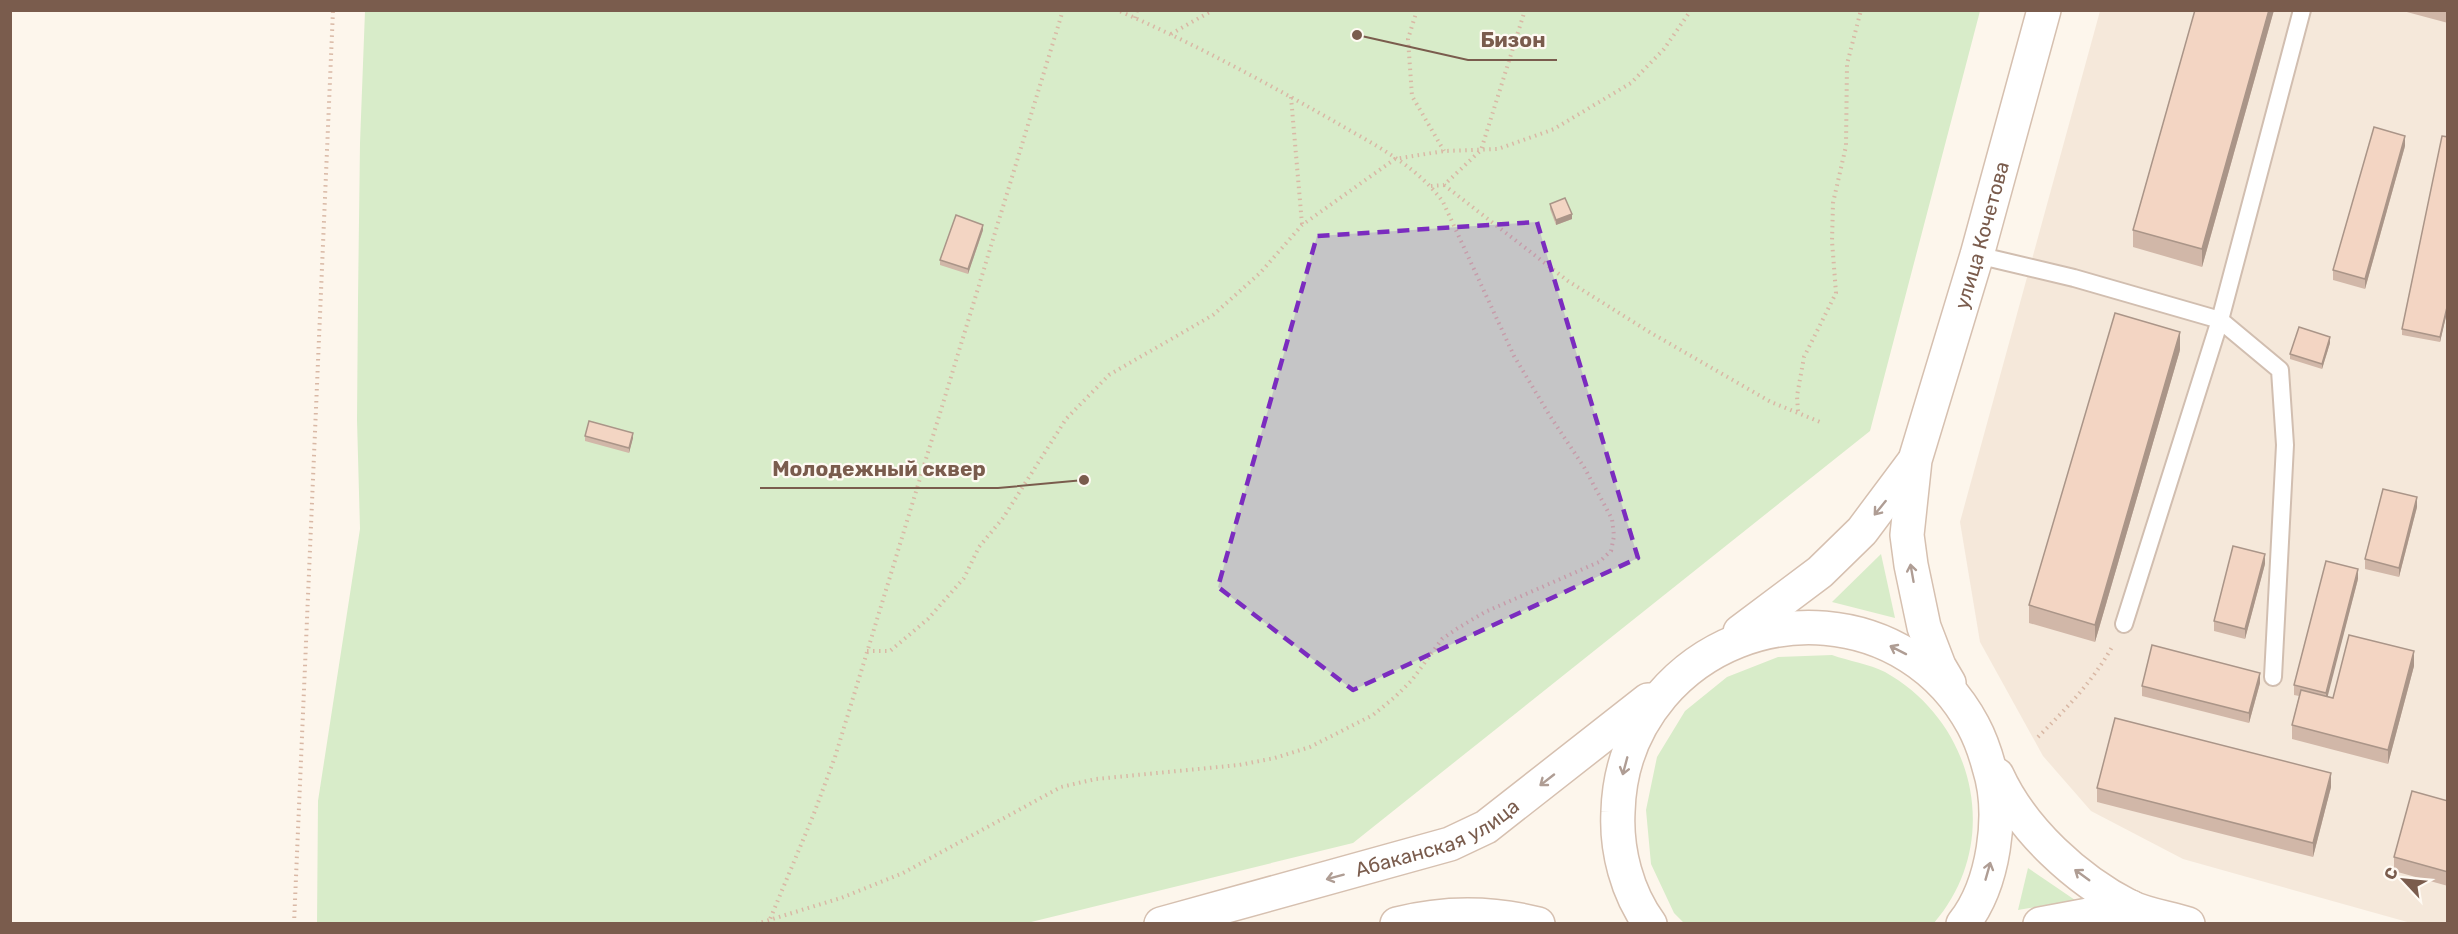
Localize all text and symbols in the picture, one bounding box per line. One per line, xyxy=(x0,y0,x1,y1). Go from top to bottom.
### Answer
callout: Бизон xyxy=(1468,21,1557,60)
text: Бизон xyxy=(1480,27,1546,52)
street label: улица Кочетова xyxy=(1949,159,2014,312)
callout: Молодежный сквер xyxy=(760,449,998,488)
text: Молодежный сквер xyxy=(772,456,986,481)
one-way arrow xyxy=(1874,499,1887,515)
one-way arrow xyxy=(1906,563,1917,583)
one-way arrow xyxy=(1889,644,1907,656)
one-way arrow xyxy=(1619,756,1630,775)
one-way arrow xyxy=(1539,773,1555,786)
street label: Абаканская улица xyxy=(1352,794,1524,882)
north arrow xyxy=(2374,850,2434,910)
one-way arrow xyxy=(1982,862,1994,881)
text: С xyxy=(2380,864,2402,883)
one-way arrow xyxy=(2075,869,2091,881)
one-way arrow xyxy=(1325,872,1344,883)

